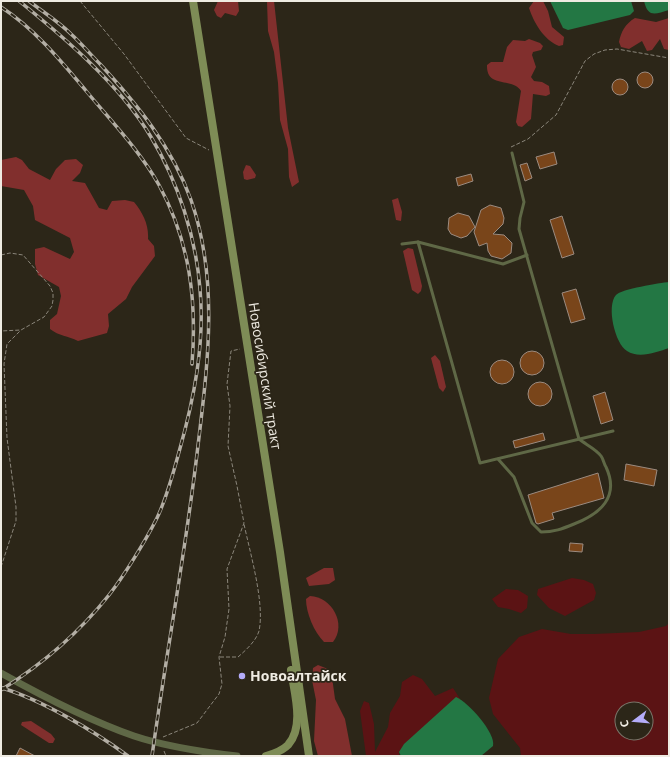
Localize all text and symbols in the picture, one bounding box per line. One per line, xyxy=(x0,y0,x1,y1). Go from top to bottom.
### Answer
street label: Новосибирский тракт xyxy=(244,301,287,451)
place label: Новоалтайск xyxy=(250,666,347,685)
marker: Новоалтайск xyxy=(237,671,247,681)
north arrow xyxy=(614,701,654,741)
text: С xyxy=(616,718,632,729)

